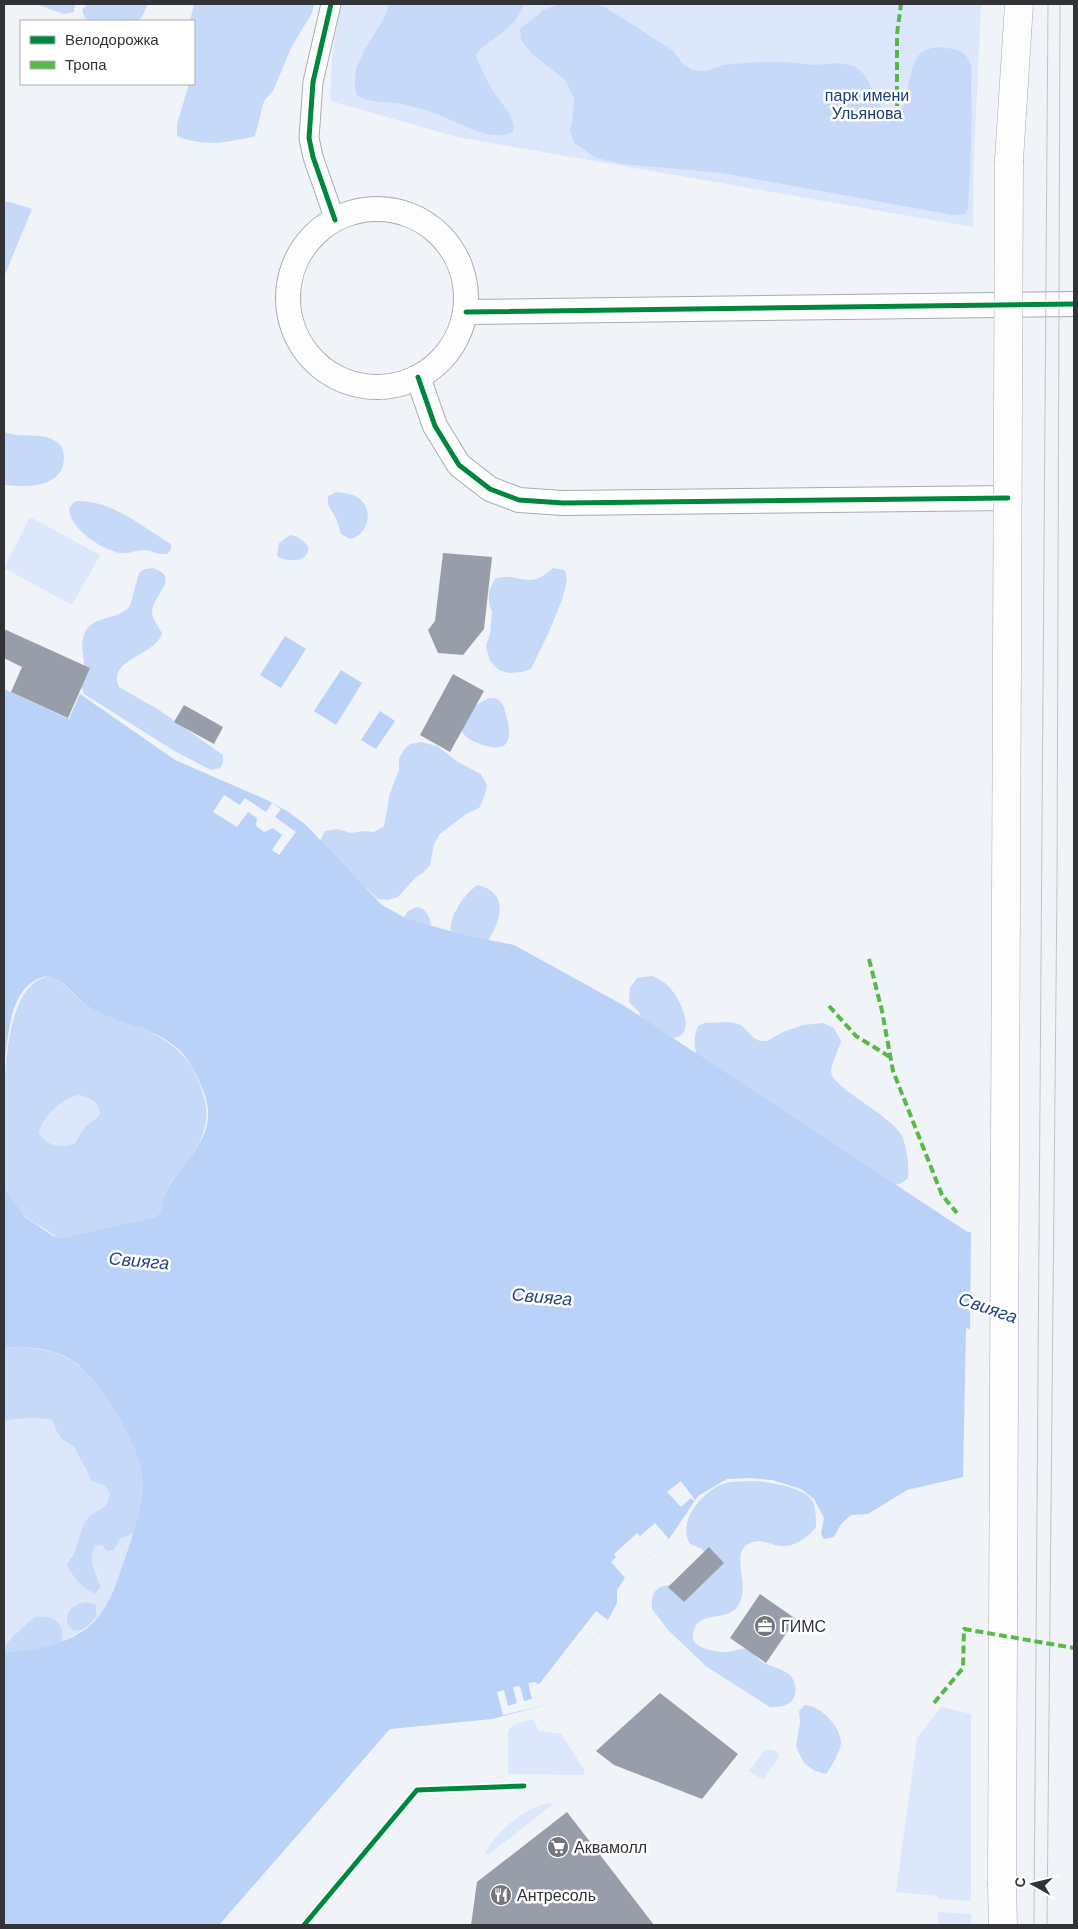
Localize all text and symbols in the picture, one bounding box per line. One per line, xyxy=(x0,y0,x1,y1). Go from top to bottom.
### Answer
legend xyxy=(20,20,195,85)
text: Велодорожка xyxy=(65,30,159,50)
text: Тропа xyxy=(65,55,107,75)
park label: парк имени Ульянова xyxy=(825,85,909,124)
water label: Свияга xyxy=(108,1246,170,1276)
water label: Свияга xyxy=(511,1282,573,1312)
water label: Свияга xyxy=(955,1287,1021,1329)
office icon: ГИМС xyxy=(753,1614,777,1638)
place label: ГИМС xyxy=(781,1616,826,1637)
supermarket icon: Аквамолл xyxy=(546,1835,570,1859)
place label: Аквамолл xyxy=(574,1837,647,1858)
north arrow xyxy=(1008,1859,1058,1909)
text: С xyxy=(1011,1876,1030,1888)
restaurant icon: Антресоль xyxy=(489,1883,513,1907)
place label: Антресоль xyxy=(517,1885,596,1906)

